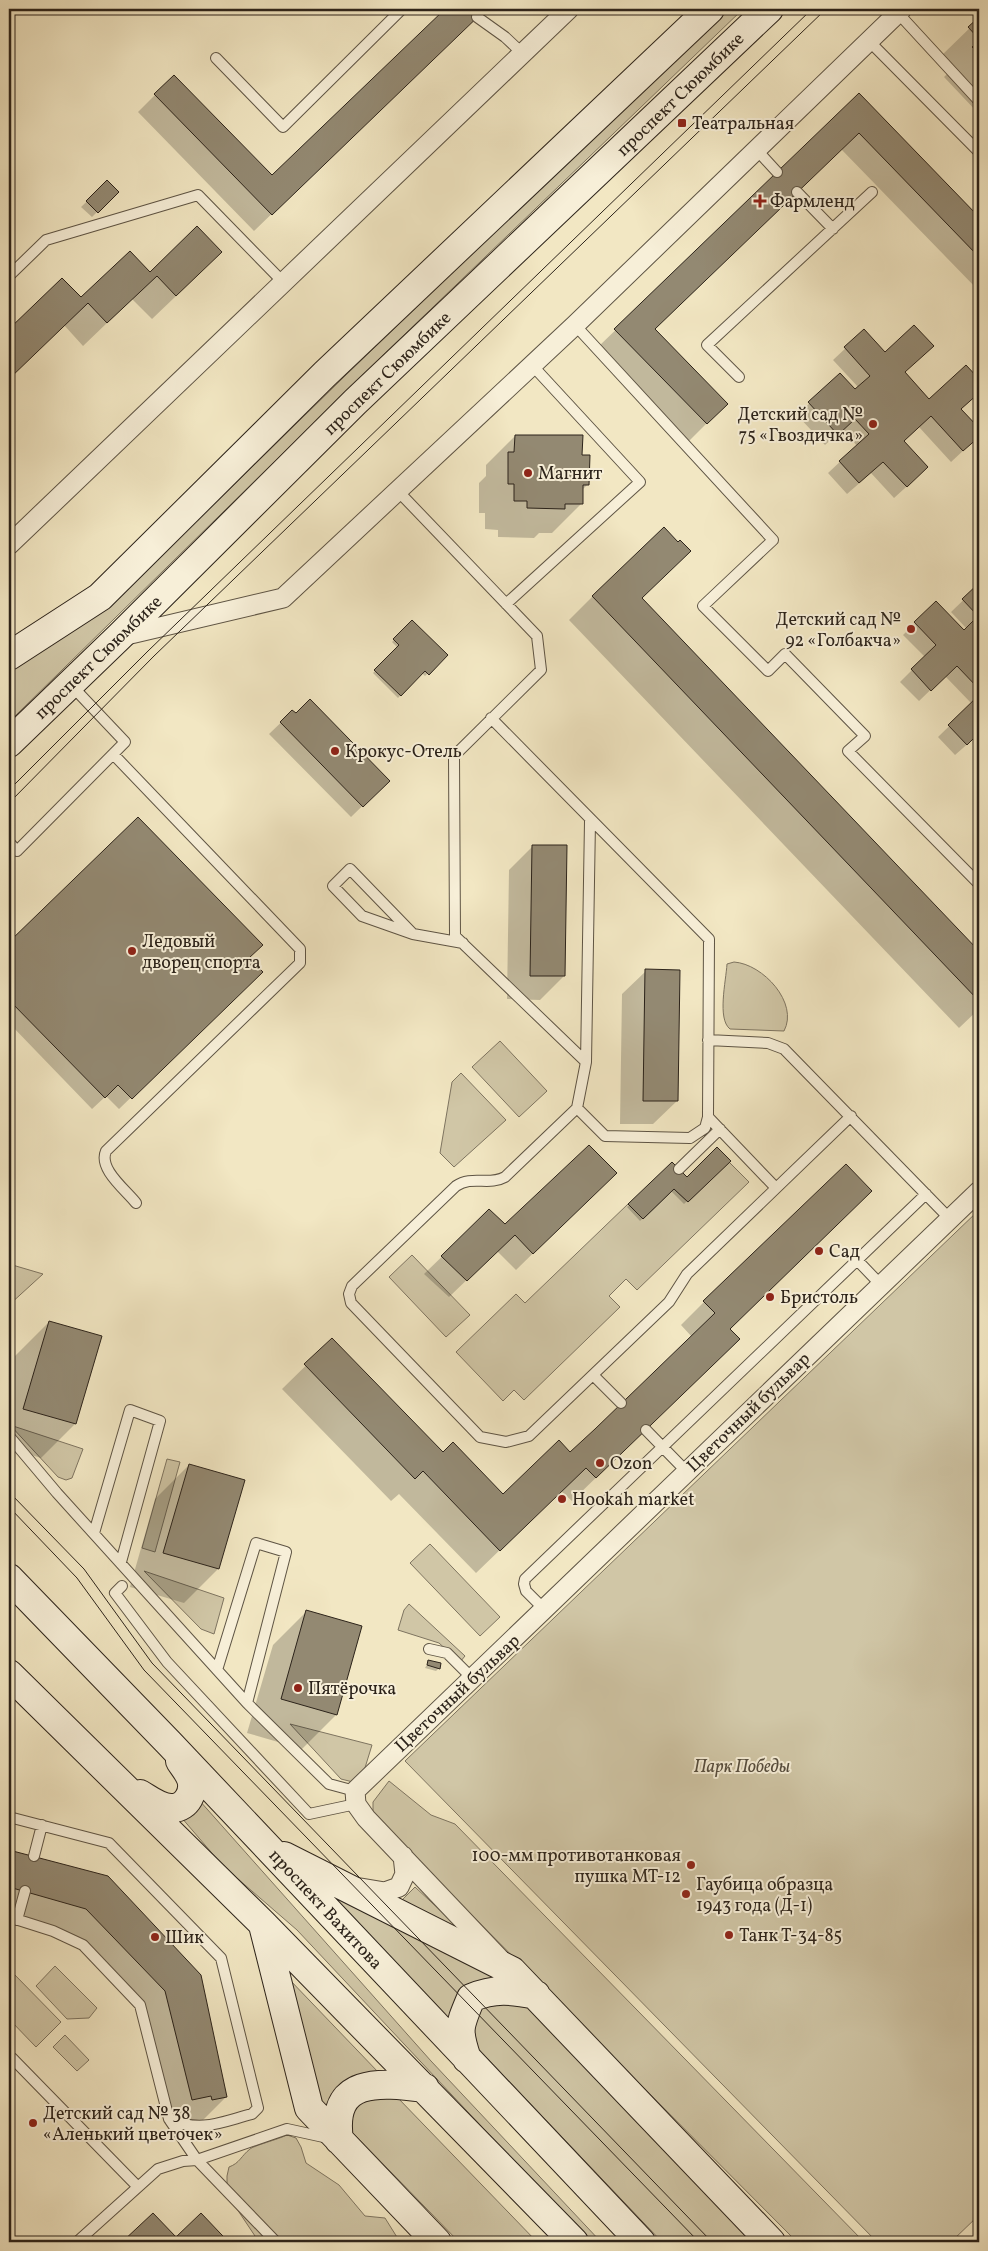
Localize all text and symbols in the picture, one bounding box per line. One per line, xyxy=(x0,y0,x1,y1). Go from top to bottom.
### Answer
street label: проспект Сююмбике xyxy=(612,27,751,163)
place label: Театральная xyxy=(692,112,794,137)
marker: Театральная xyxy=(676,117,688,129)
place label: Фармленд xyxy=(770,190,855,215)
marker: Фармленд xyxy=(754,195,766,207)
street label: проспект Сююмбике xyxy=(319,306,458,442)
place label: Детский сад № 75 «Гвоздичка» xyxy=(738,403,863,449)
marker: Детский сад № 75 «Гвоздичка» xyxy=(867,418,879,430)
place label: Магнит xyxy=(538,462,602,487)
marker: Магнит xyxy=(522,467,534,479)
street label: проспект Сююмбике xyxy=(30,590,169,726)
place label: Детский сад № 92 «Голбакча» xyxy=(776,608,901,654)
marker: Детский сад № 92 «Голбакча» xyxy=(905,623,917,635)
place label: Крокус-Отель xyxy=(345,740,462,765)
marker: Крокус-Отель xyxy=(329,745,341,757)
place label: Ледовый дворец спорта xyxy=(142,930,261,976)
marker: Ледовый дворец спорта xyxy=(126,945,138,957)
place label: Сад xyxy=(829,1240,860,1265)
marker: Сад xyxy=(813,1245,825,1257)
place label: Бристоль xyxy=(780,1286,858,1311)
marker: Бристоль xyxy=(764,1291,776,1303)
street label: Цветочный бульвар xyxy=(682,1347,816,1479)
place label: Ozon xyxy=(610,1452,653,1477)
marker: Ozon xyxy=(594,1457,606,1469)
place label: Hookah market xyxy=(572,1488,694,1513)
marker: Hookah market xyxy=(556,1493,568,1505)
street label: Цветочный бульвар xyxy=(390,1629,526,1759)
place label: Пятёрочка xyxy=(308,1677,396,1702)
marker: Пятёрочка xyxy=(292,1682,304,1694)
park label: Парк Победы xyxy=(694,1755,790,1780)
street label: проспект Вахитова xyxy=(262,1844,387,1976)
place label: 100-мм противотанковая пушка МТ-12 xyxy=(471,1844,681,1890)
marker: 100-мм противотанковая пушка МТ-12 xyxy=(685,1859,697,1871)
place label: Гаубица образца 1943 года (Д-1) xyxy=(696,1873,833,1919)
marker: Гаубица образца 1943 года (Д-1) xyxy=(680,1888,692,1900)
place label: Танк Т-34-85 xyxy=(739,1924,842,1949)
place label: Шик xyxy=(165,1926,204,1951)
marker: Танк Т-34-85 xyxy=(723,1929,735,1941)
marker: Шик xyxy=(149,1931,161,1943)
place label: Детский сад № 38 «Аленький цветочек» xyxy=(43,2102,222,2148)
marker: Детский сад № 38 «Аленький цветочек» xyxy=(27,2117,39,2129)

